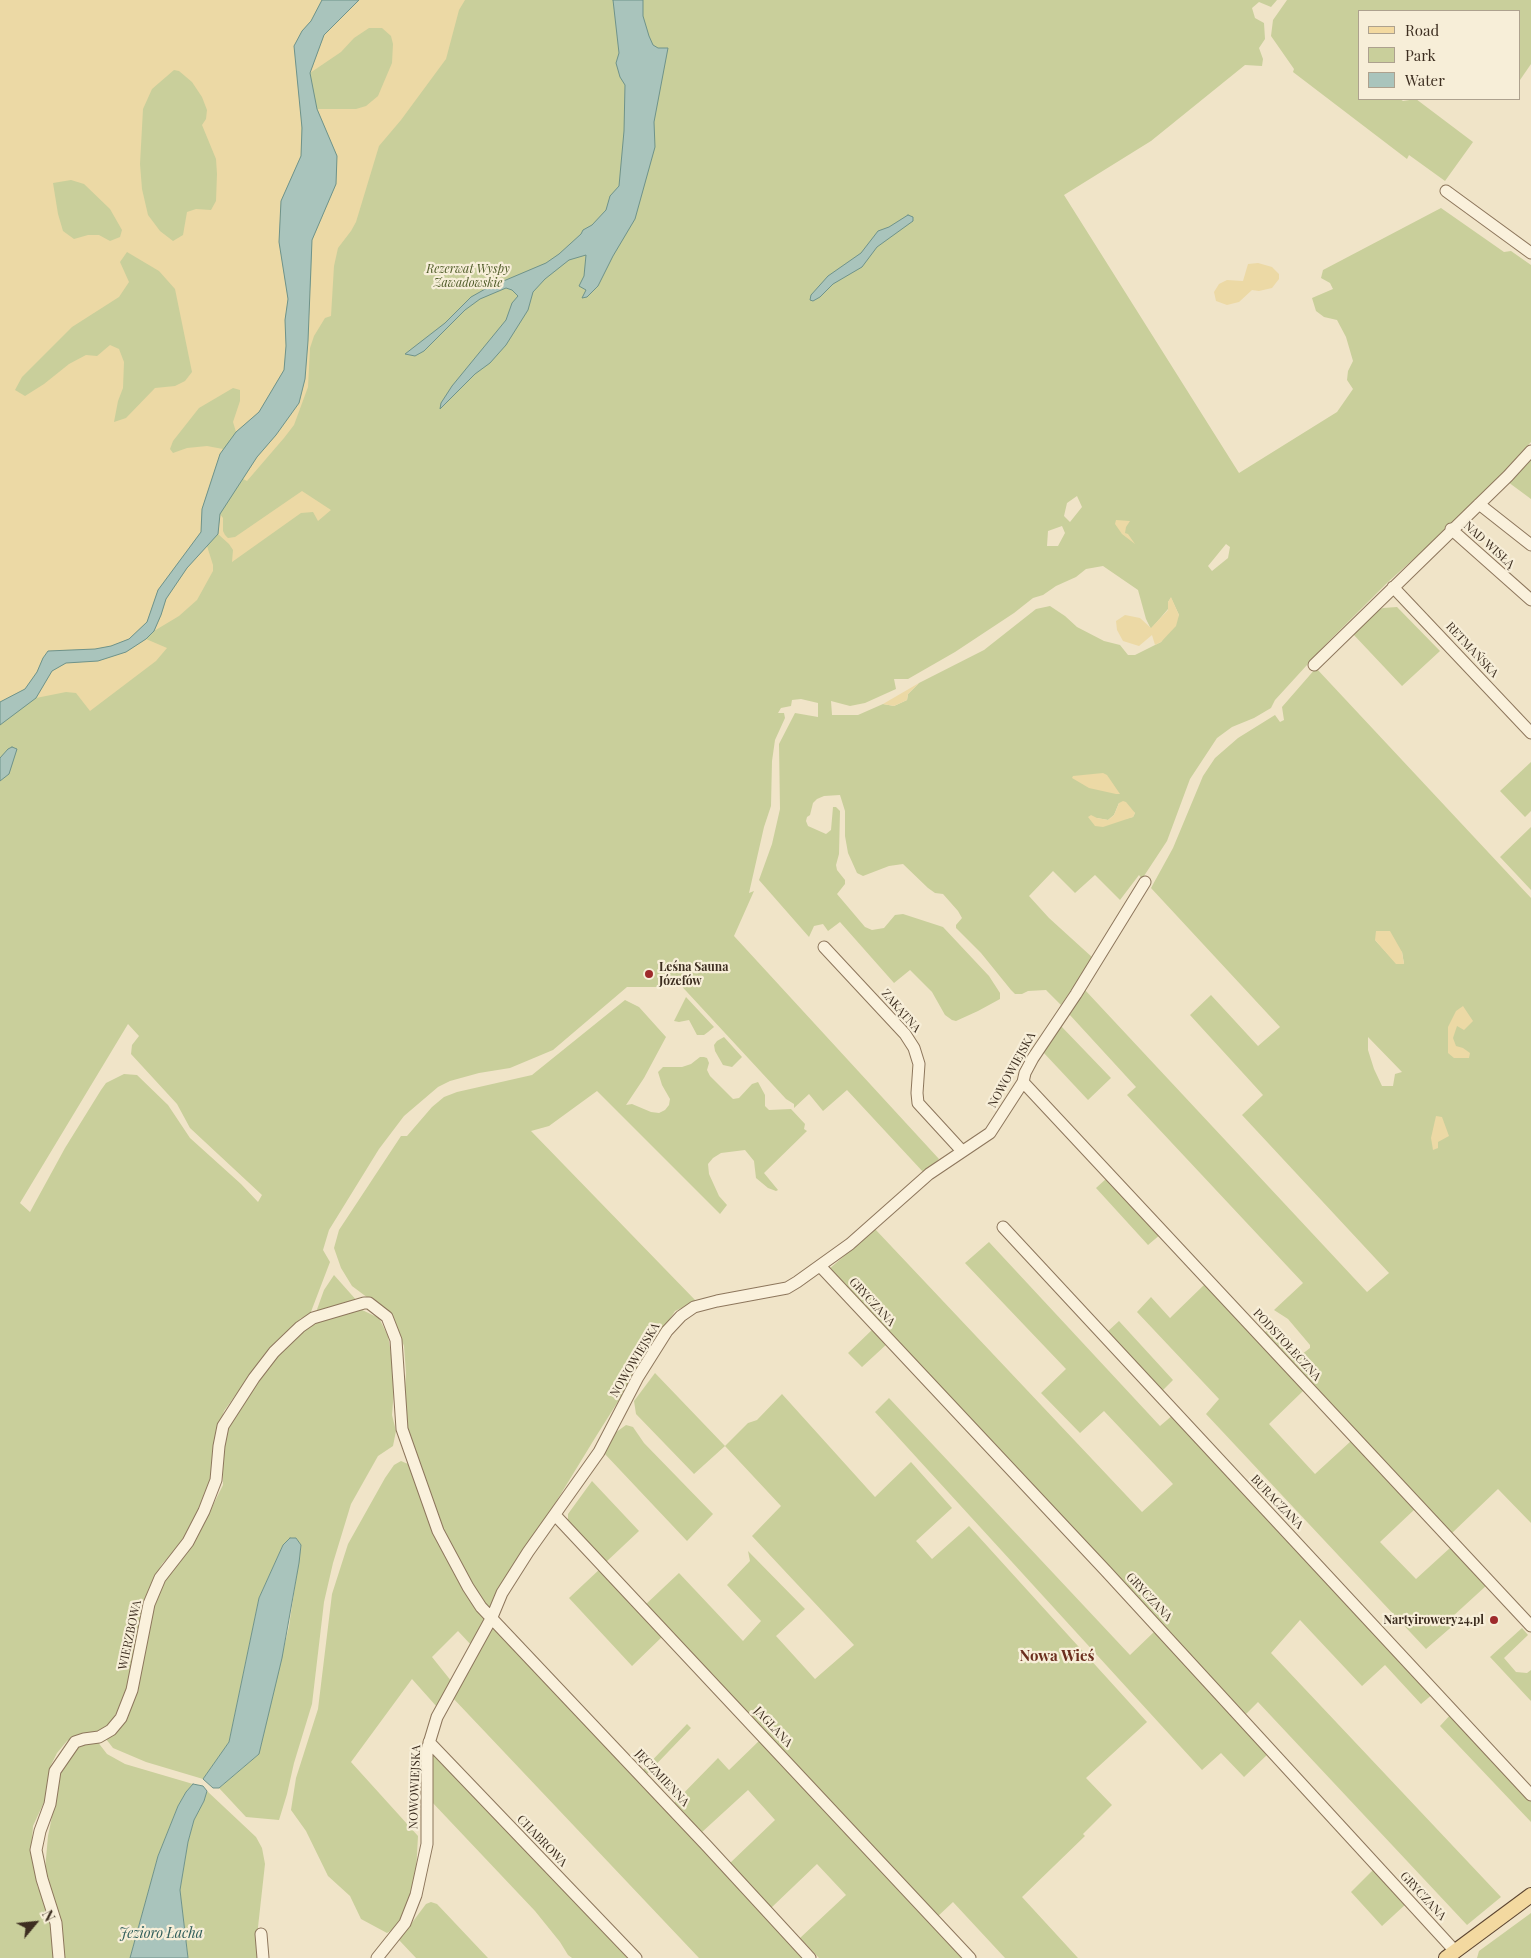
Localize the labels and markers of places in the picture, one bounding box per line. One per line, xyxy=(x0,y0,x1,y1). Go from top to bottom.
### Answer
place label: Leśna Sauna Józefów xyxy=(659,960,728,988)
marker: Leśna Sauna Józefów xyxy=(643,968,655,980)
place label: Nartyirowery24.pl xyxy=(1384,1613,1484,1627)
marker: Nartyirowery24.pl xyxy=(1488,1614,1500,1626)

